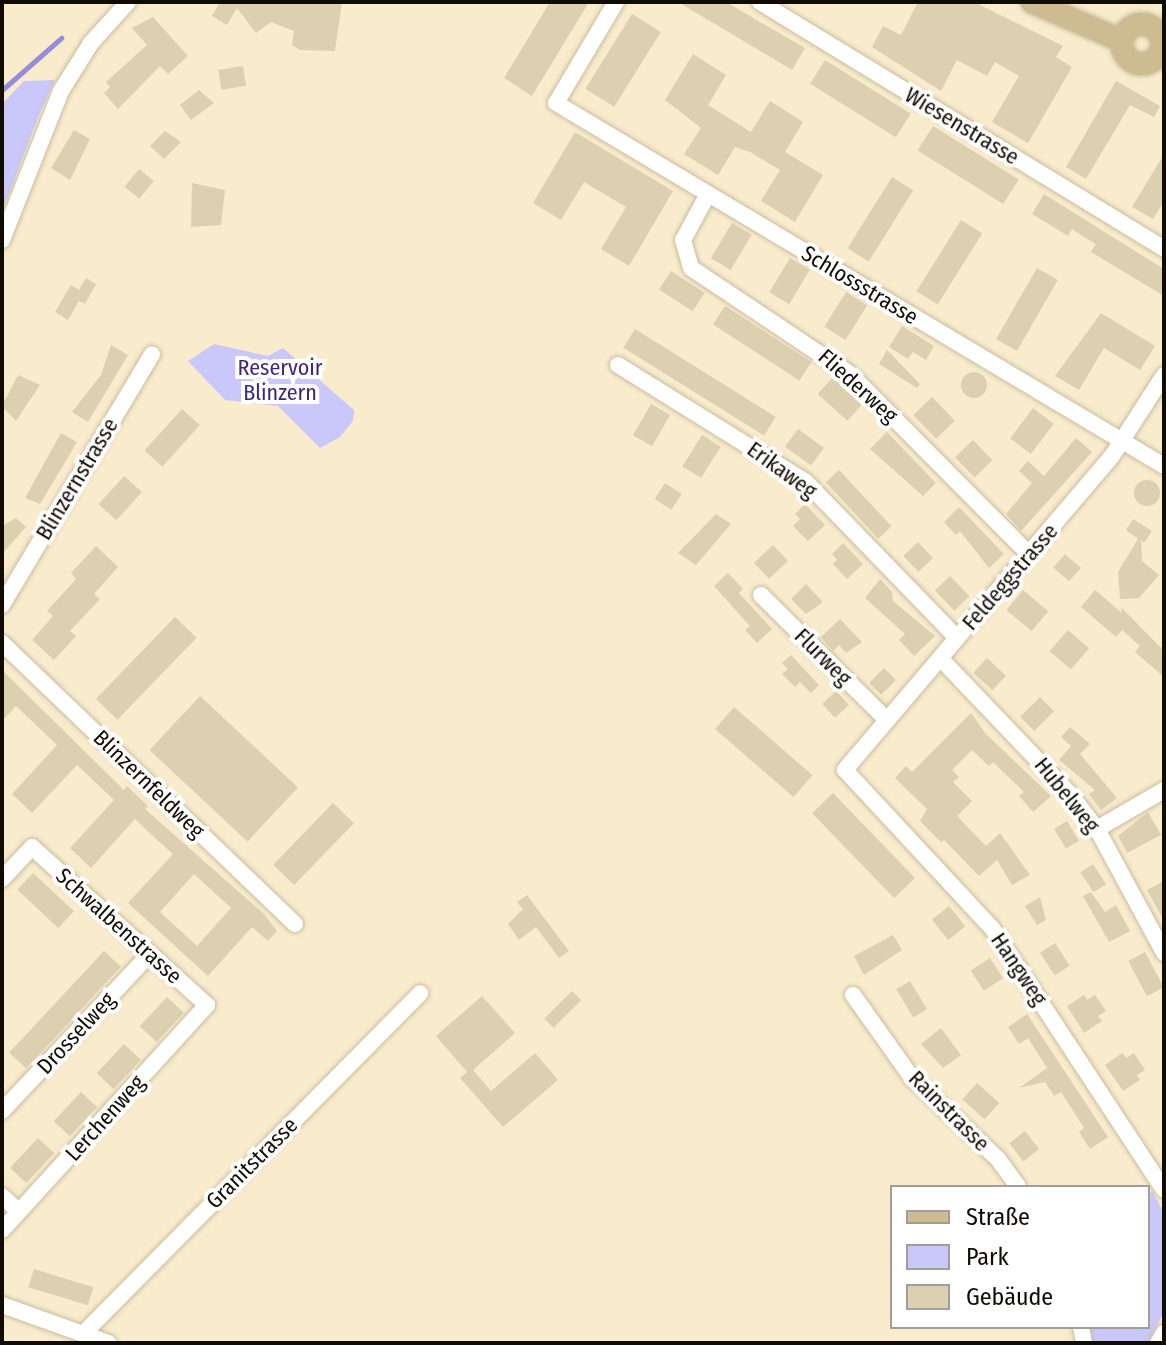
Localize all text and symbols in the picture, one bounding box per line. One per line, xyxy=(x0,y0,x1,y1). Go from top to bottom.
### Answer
street label: Wiesenstrasse xyxy=(900,82,1024,170)
street label: Schlossstrasse xyxy=(797,240,923,330)
street label: Fliederweg xyxy=(813,344,903,428)
park label: Reservoir Blinzern xyxy=(238,354,322,406)
street label: Blinzernstrasse xyxy=(30,413,124,545)
street label: Erikaweg xyxy=(742,436,822,504)
street label: Feldeggstrasse xyxy=(957,518,1063,636)
street label: Flurweg xyxy=(789,623,857,691)
street label: Blinzernfeldweg xyxy=(88,724,210,844)
street label: Hubelweg xyxy=(1029,752,1105,838)
street label: Schwalbenstrasse xyxy=(51,863,187,989)
street label: Hangweg xyxy=(985,928,1053,1010)
street label: Drosselweg xyxy=(31,987,121,1079)
street label: Rainstrasse xyxy=(903,1065,995,1157)
street label: Lerchenweg xyxy=(60,1070,150,1166)
street label: Granitstrasse xyxy=(201,1112,303,1214)
legend xyxy=(890,1185,1150,1329)
text: Straße xyxy=(966,1203,1030,1231)
text: Park xyxy=(966,1243,1009,1271)
text: Gebäude xyxy=(966,1283,1053,1311)

